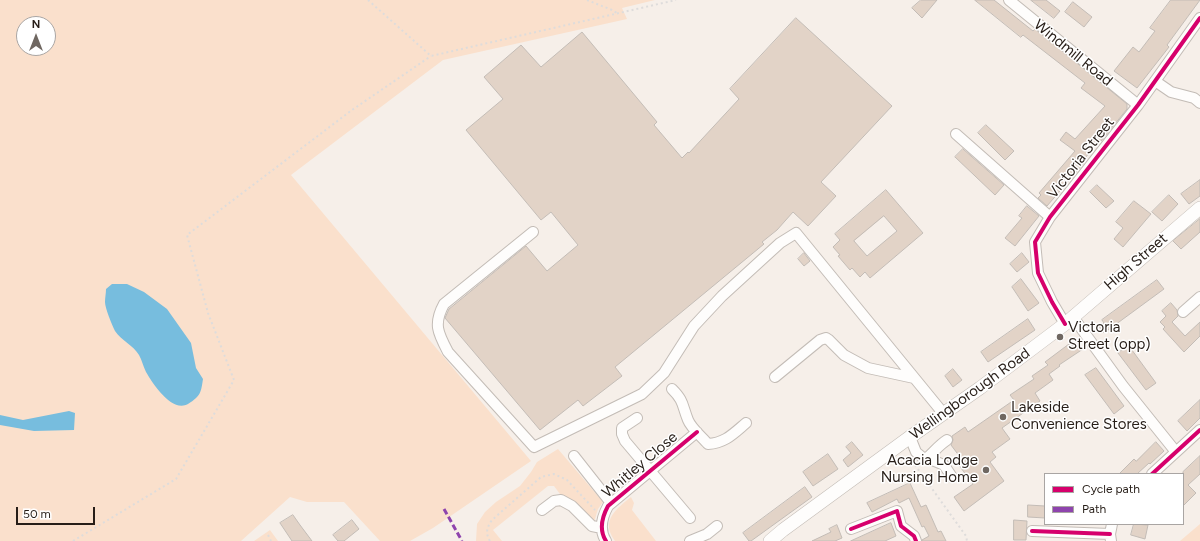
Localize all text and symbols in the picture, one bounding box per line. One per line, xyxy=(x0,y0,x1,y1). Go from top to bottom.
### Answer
north arrow xyxy=(16,16,56,56)
street label: Windmill Road xyxy=(1030,16,1116,90)
text: N xyxy=(32,18,40,31)
street label: Victoria Street xyxy=(1044,114,1118,202)
street label: High Street xyxy=(1101,230,1171,294)
place label: Victoria Street (opp) xyxy=(1068,319,1151,354)
marker: Victoria Street (opp) xyxy=(1055,332,1065,342)
street label: Wellingborough Road xyxy=(906,344,1034,444)
place label: Lakeside Convenience Stores xyxy=(1011,399,1147,434)
marker: Lakeside Convenience Stores xyxy=(998,412,1008,422)
street label: Whitley Close xyxy=(599,428,681,502)
place label: Acacia Lodge Nursing Home xyxy=(881,452,978,487)
marker: Acacia Lodge Nursing Home xyxy=(981,465,991,475)
legend xyxy=(1044,473,1184,525)
text: Cycle path xyxy=(1082,482,1140,496)
scale bar xyxy=(18,499,97,525)
text: Path xyxy=(1082,502,1106,516)
text: 50 m xyxy=(23,507,51,521)

